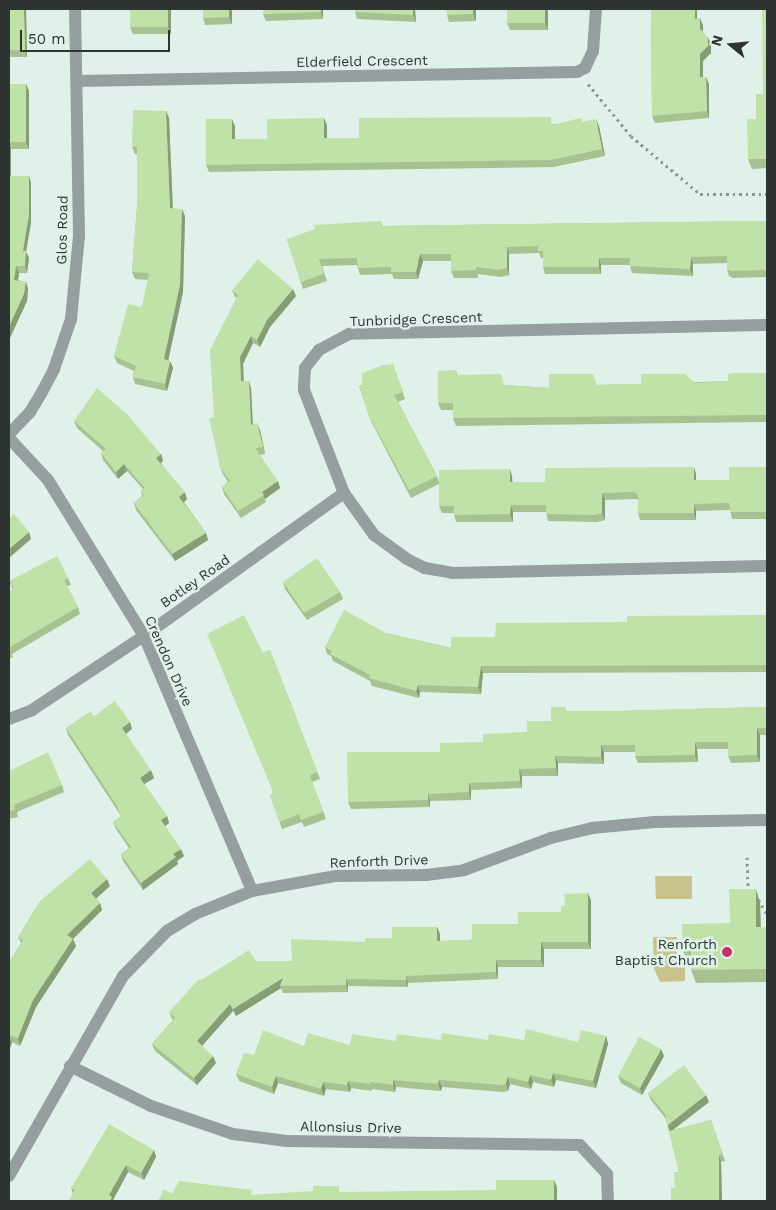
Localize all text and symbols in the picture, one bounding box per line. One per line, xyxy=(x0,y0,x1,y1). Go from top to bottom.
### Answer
scale bar xyxy=(22,20,172,52)
north arrow xyxy=(706,20,756,70)
text: 50 m xyxy=(28,30,65,48)
text: N xyxy=(707,33,726,48)
street label: Elderfield Crescent xyxy=(296,51,428,71)
street label: Glos Road xyxy=(53,195,71,265)
street label: Tunbridge Crescent xyxy=(349,308,483,330)
street label: Botley Road xyxy=(157,551,233,611)
street label: Crendon Drive xyxy=(142,613,196,709)
street label: Renforth Drive xyxy=(329,851,429,871)
place label: Renforth Baptist Church xyxy=(615,936,717,969)
marker: Renforth Baptist Church xyxy=(721,946,733,958)
street label: Allonsius Drive xyxy=(300,1118,402,1136)

